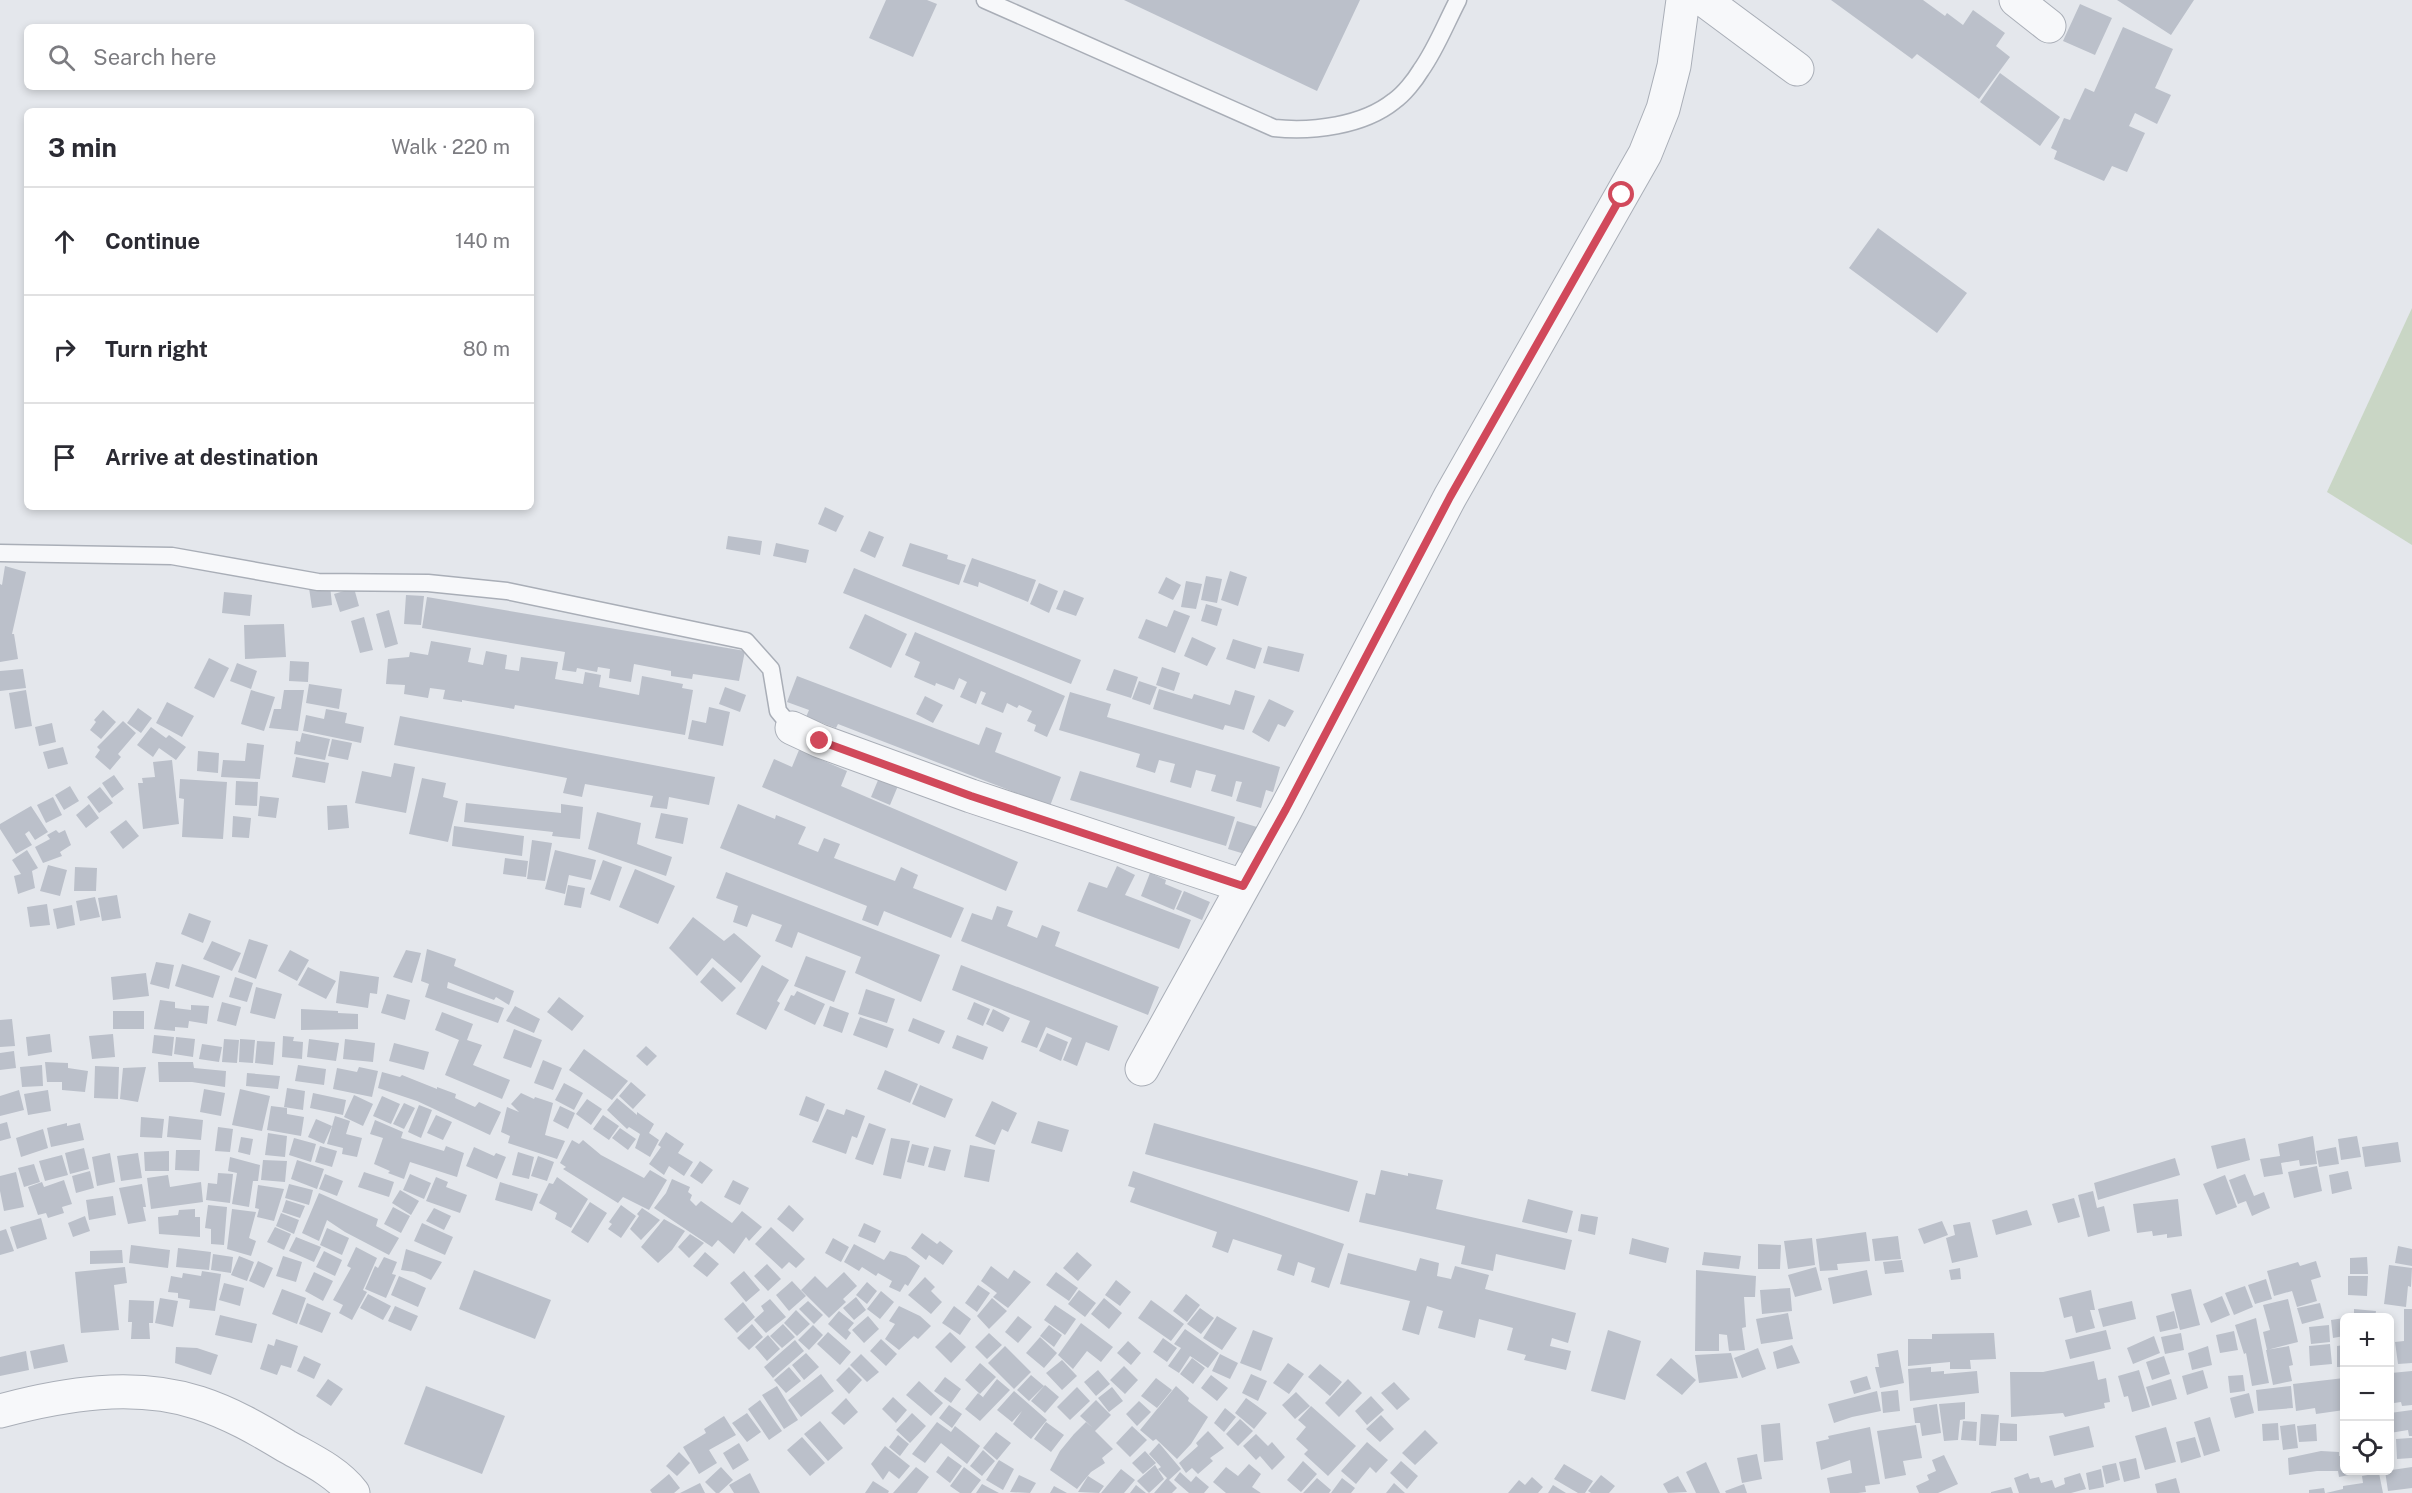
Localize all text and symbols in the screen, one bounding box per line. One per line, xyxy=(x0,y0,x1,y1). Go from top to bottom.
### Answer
search box xyxy=(24,24,534,90)
icon: search xyxy=(45,41,78,74)
text: Search here xyxy=(93,44,217,70)
text: 3 min xyxy=(48,132,117,163)
text: Walk · 220 m xyxy=(391,135,510,159)
route start xyxy=(1608,181,1634,207)
icon: ahead xyxy=(48,225,81,258)
text: Continue xyxy=(105,228,200,254)
text: 140 m xyxy=(455,229,510,253)
icon: right xyxy=(48,333,81,366)
text: Turn right xyxy=(105,336,208,362)
text: 80 m xyxy=(463,337,510,361)
icon: arrive xyxy=(48,441,81,474)
text: Arrive at destination xyxy=(105,444,318,470)
route end xyxy=(806,727,832,753)
map controls xyxy=(2340,1313,2394,1475)
button: + xyxy=(2340,1313,2394,1367)
button: − xyxy=(2340,1367,2394,1421)
button: locate xyxy=(2340,1421,2394,1475)

